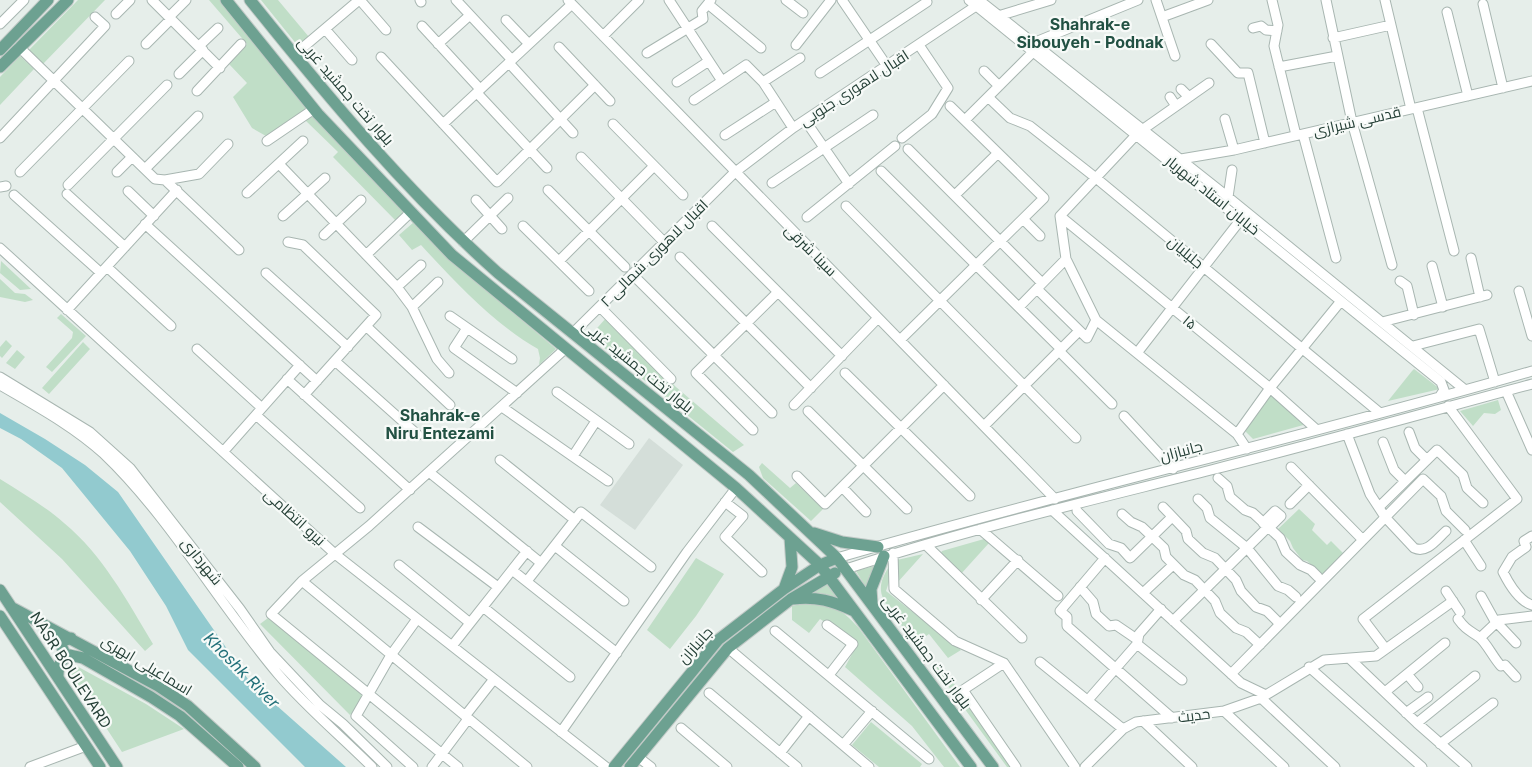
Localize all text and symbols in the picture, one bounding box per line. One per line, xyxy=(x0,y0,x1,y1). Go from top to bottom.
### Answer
district label: Shahrak-e Sibouyeh - Podnak xyxy=(1016,14,1164,52)
street label: بلوار تخت جمشید غربی xyxy=(293,33,398,150)
street label: اقبال لاهوری جنوبی xyxy=(796,46,913,131)
street label: قدسی شیرازی xyxy=(1311,102,1403,141)
street label: خیابان استاد شهریار xyxy=(1161,151,1264,240)
street label: اقبال لاهوری شمالی ۲ xyxy=(596,195,713,312)
street label: سینا شرقی xyxy=(780,220,841,281)
street label: جلیلیان xyxy=(1164,232,1208,273)
street label: ۱۵ xyxy=(1179,311,1201,333)
street label: بلوار تخت جمشید غربی xyxy=(578,315,697,417)
district label: Shahrak-e Niru Entezami xyxy=(386,405,494,443)
street label: جانبازان xyxy=(1158,436,1205,467)
street label: نیرو انتظامی xyxy=(260,484,330,550)
street label: شهرداری xyxy=(176,533,227,589)
street label: بلوار تخت جمشید غربی xyxy=(877,591,976,713)
street label: NASR BOULEVARD xyxy=(26,608,116,732)
street label: جانبازان xyxy=(673,622,717,668)
water label: Khoshk River xyxy=(200,628,285,713)
street label: اسماعیلی ابهری xyxy=(98,631,196,700)
street label: حدیث xyxy=(1177,704,1211,726)

